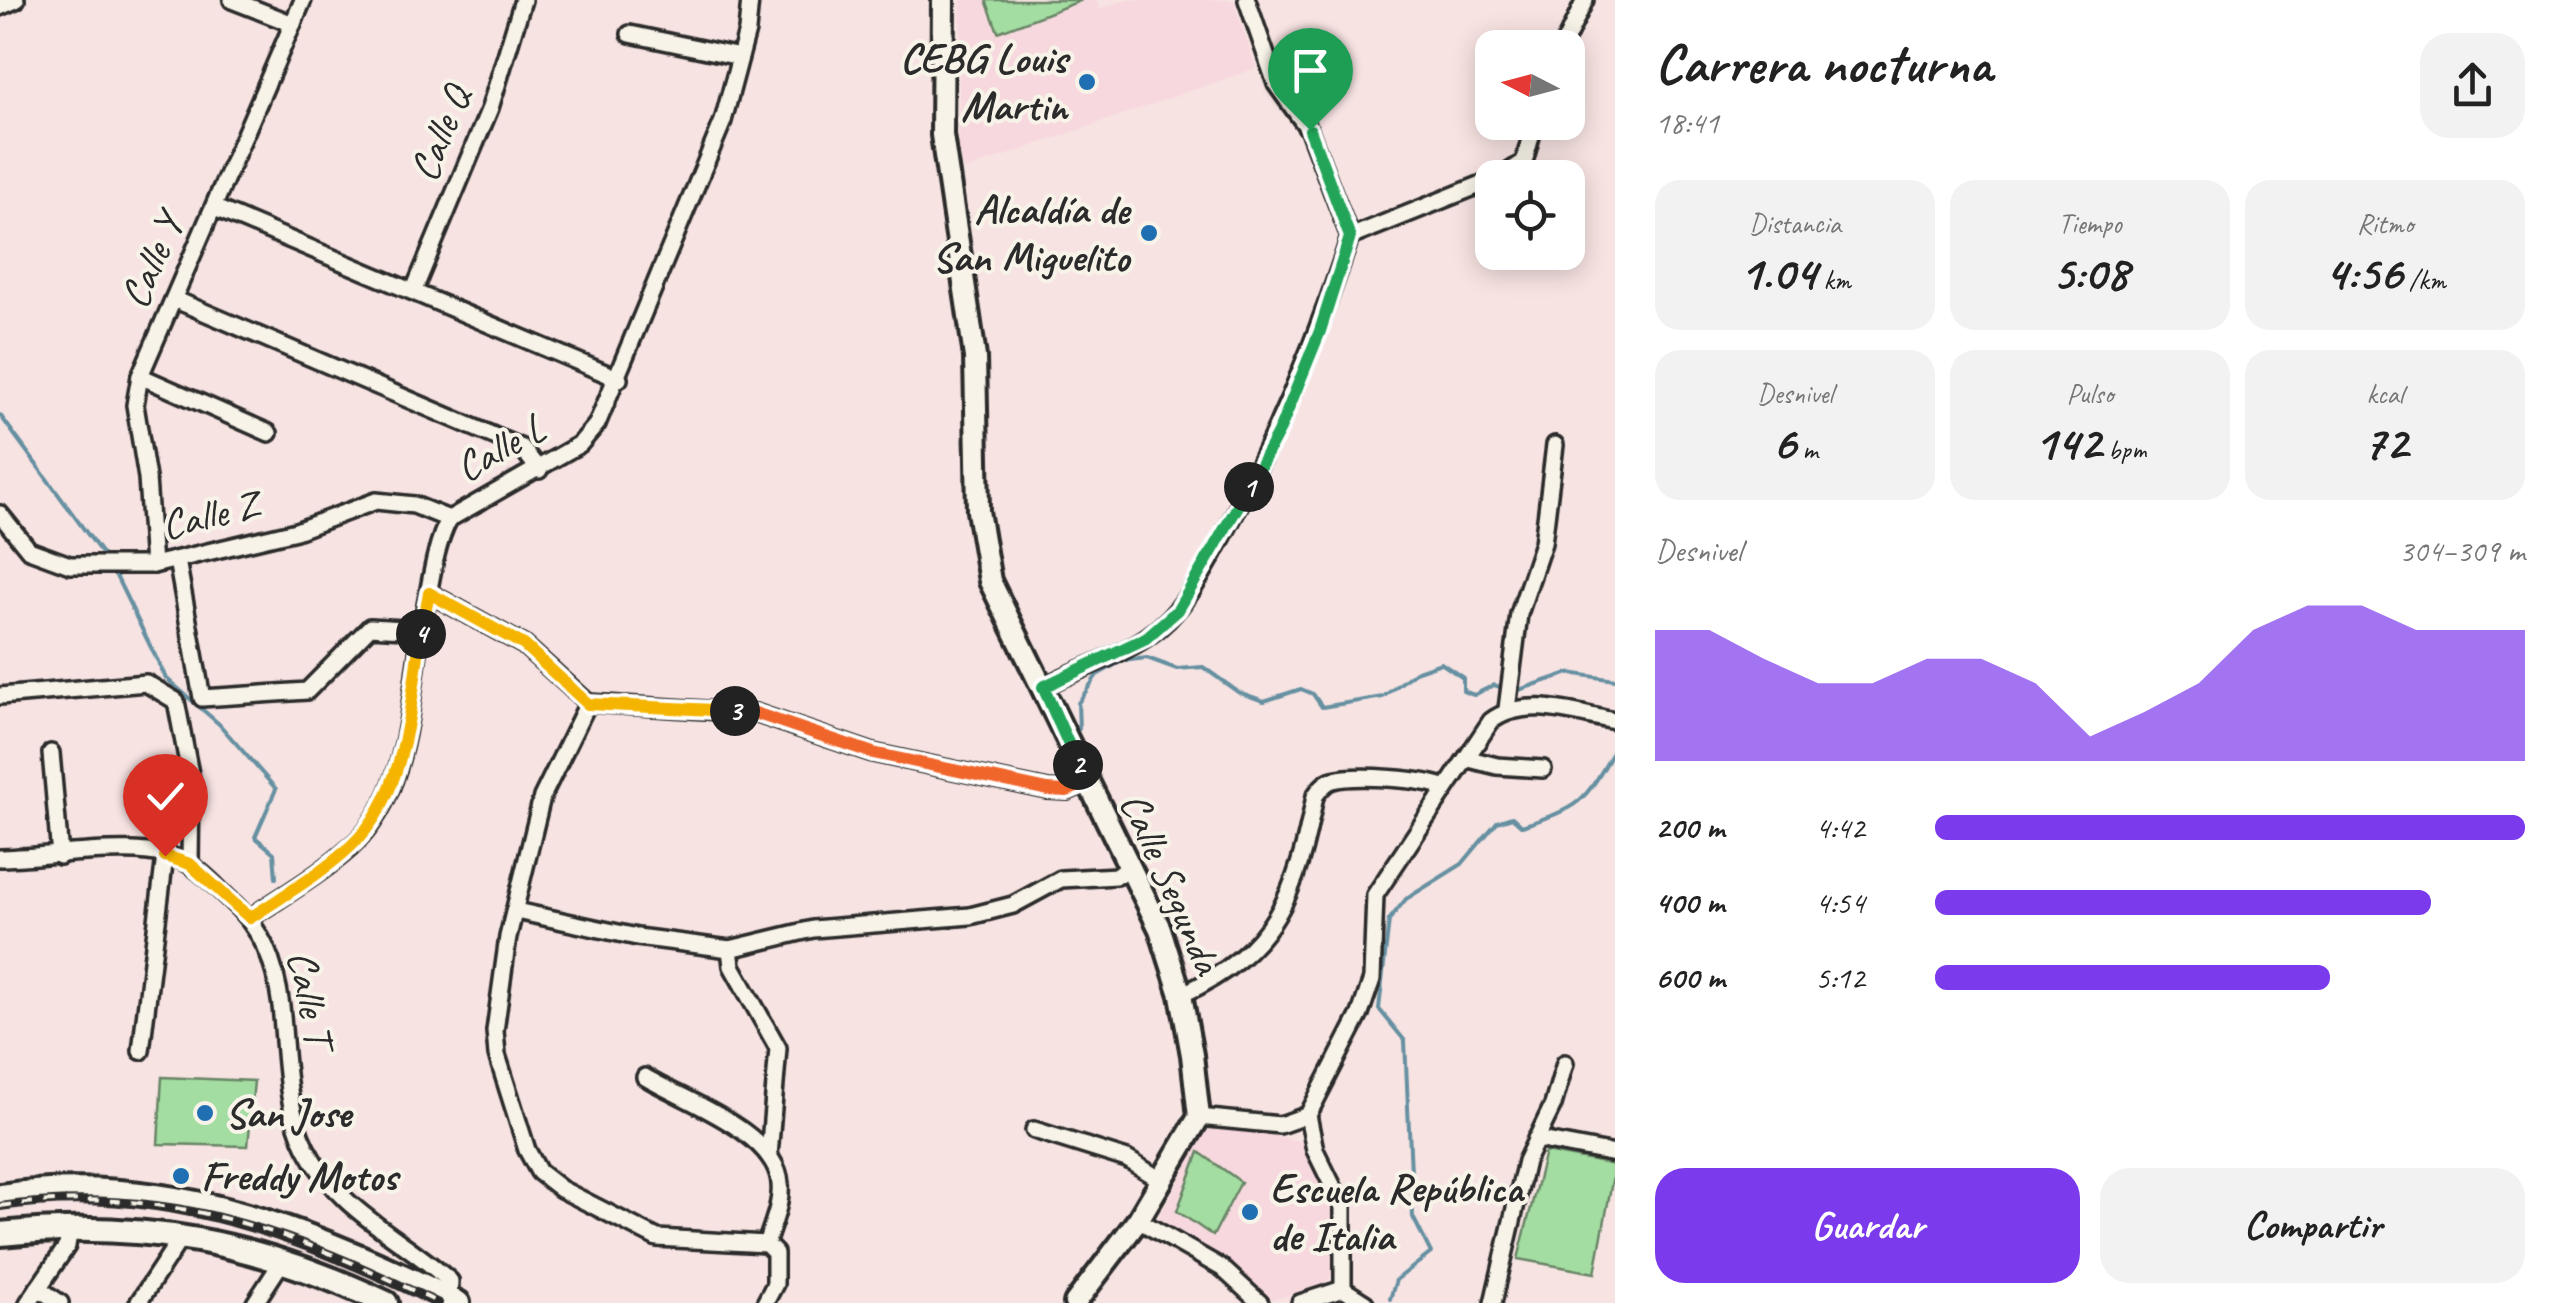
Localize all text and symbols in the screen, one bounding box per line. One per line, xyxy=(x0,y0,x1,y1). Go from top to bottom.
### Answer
pin xyxy=(1268,28,1353,131)
text: Carrera nocturna xyxy=(1655,29,1992,99)
north arrow xyxy=(1475,30,1585,140)
map controls xyxy=(1475,30,1585,270)
place label: CEBG Louis Martin xyxy=(900,32,1071,133)
button: share xyxy=(2420,33,2525,138)
icon: arrive xyxy=(1283,43,1338,98)
marker: CEBG Louis Martin xyxy=(1076,71,1098,93)
street label: Calle Q xyxy=(397,75,484,189)
text: 18:41 xyxy=(1655,102,1719,143)
button: locate xyxy=(1475,160,1585,270)
place label: Alcaldía de San Miguelito xyxy=(932,183,1132,284)
street label: Calle Y xyxy=(108,200,198,316)
text: Distancia xyxy=(1749,206,1841,241)
text: Tiempo xyxy=(2058,206,2122,241)
text: Ritmo xyxy=(2357,206,2413,241)
marker: Alcaldía de San Miguelito xyxy=(1138,222,1160,244)
text: 1.04 xyxy=(1739,241,1817,304)
text: 5:08 xyxy=(2052,241,2128,304)
text: 4:56 xyxy=(2324,241,2402,304)
text: km xyxy=(1817,262,1851,297)
text: /km xyxy=(2402,262,2446,297)
text: Desnivel xyxy=(1757,376,1833,411)
text: Pulso xyxy=(2067,376,2113,411)
text: kcal xyxy=(2366,376,2404,411)
street label: Calle L xyxy=(446,402,554,494)
text: 6 xyxy=(1772,411,1796,474)
text: 142 xyxy=(2034,411,2101,474)
text: 72 xyxy=(2363,411,2407,474)
text: m xyxy=(1796,432,1818,467)
text: bpm xyxy=(2101,432,2146,467)
pin: 1 xyxy=(1224,462,1274,512)
text: 1 xyxy=(1243,469,1255,504)
street label: Calle Z xyxy=(156,477,270,552)
text: Desnivel xyxy=(1655,530,1742,571)
text: 304–309 m xyxy=(2399,530,2525,571)
pin: 4 xyxy=(396,609,446,659)
text: 4 xyxy=(415,616,427,651)
pin: 3 xyxy=(710,686,760,736)
text: 3 xyxy=(729,693,741,728)
pin: 2 xyxy=(1053,740,1103,790)
text: 2 xyxy=(1072,747,1084,782)
pin xyxy=(123,754,208,857)
icon: check xyxy=(138,769,193,824)
street label: Calle Segunda xyxy=(1108,784,1236,985)
text: 200 m xyxy=(1655,807,1724,848)
text: 4:42 xyxy=(1815,807,1865,848)
text: 400 m xyxy=(1655,882,1724,923)
text: 4:54 xyxy=(1815,882,1865,923)
street label: Calle T xyxy=(275,946,347,1059)
text: 600 m xyxy=(1655,957,1725,998)
text: 5:12 xyxy=(1815,957,1865,998)
place label: San Jose xyxy=(225,1087,354,1140)
marker: San Jose xyxy=(194,1102,216,1124)
place label: Freddy Motos xyxy=(201,1150,401,1203)
place label: Escuela República de Italia xyxy=(1270,1162,1525,1263)
marker: Freddy Motos xyxy=(170,1165,192,1187)
button: Guardar xyxy=(1655,1168,2080,1283)
button: Compartir xyxy=(2100,1168,2525,1283)
marker: Escuela República de Italia xyxy=(1239,1201,1261,1223)

